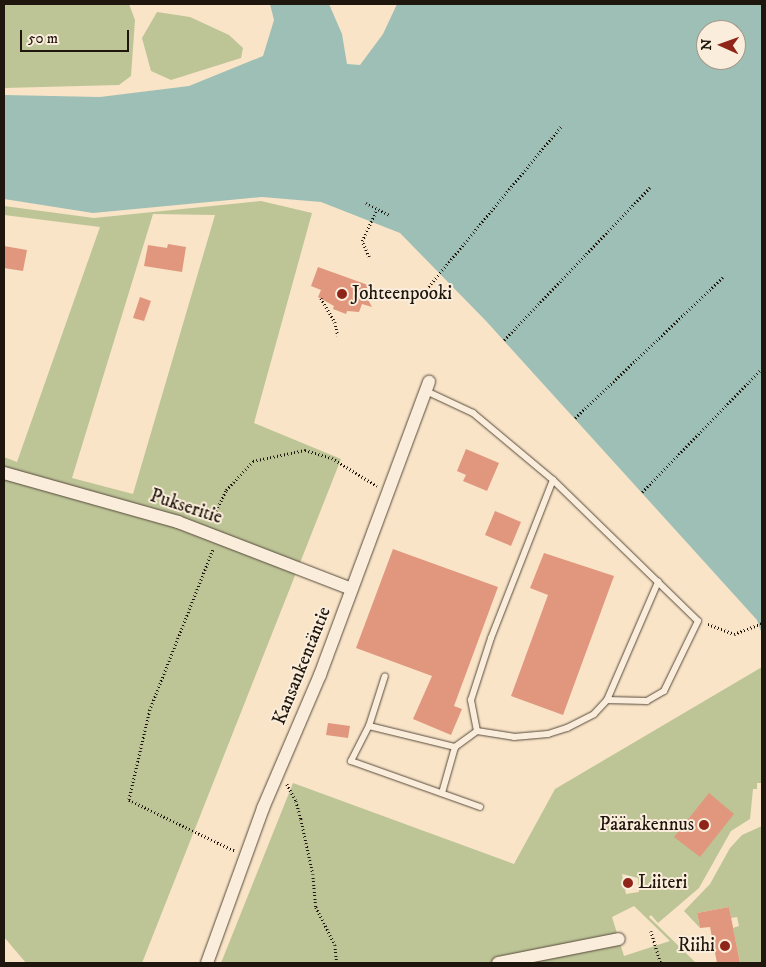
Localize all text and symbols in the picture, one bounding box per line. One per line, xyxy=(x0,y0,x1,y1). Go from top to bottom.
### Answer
scale bar xyxy=(22,20,131,52)
north arrow xyxy=(696,20,746,70)
text: 50 m xyxy=(28,29,58,48)
text: N xyxy=(698,38,716,51)
place label: Johteenpooki xyxy=(352,283,452,305)
marker: Johteenpooki xyxy=(336,288,348,300)
street label: Pukseritie xyxy=(147,485,225,529)
street label: Kansankentäntie xyxy=(268,604,336,728)
place label: Päärakennus xyxy=(599,814,694,836)
marker: Päärakennus xyxy=(698,819,710,831)
place label: Liiteri xyxy=(638,872,687,894)
marker: Liiteri xyxy=(622,877,634,889)
place label: Riihi xyxy=(678,935,715,957)
marker: Riihi xyxy=(719,940,731,952)

